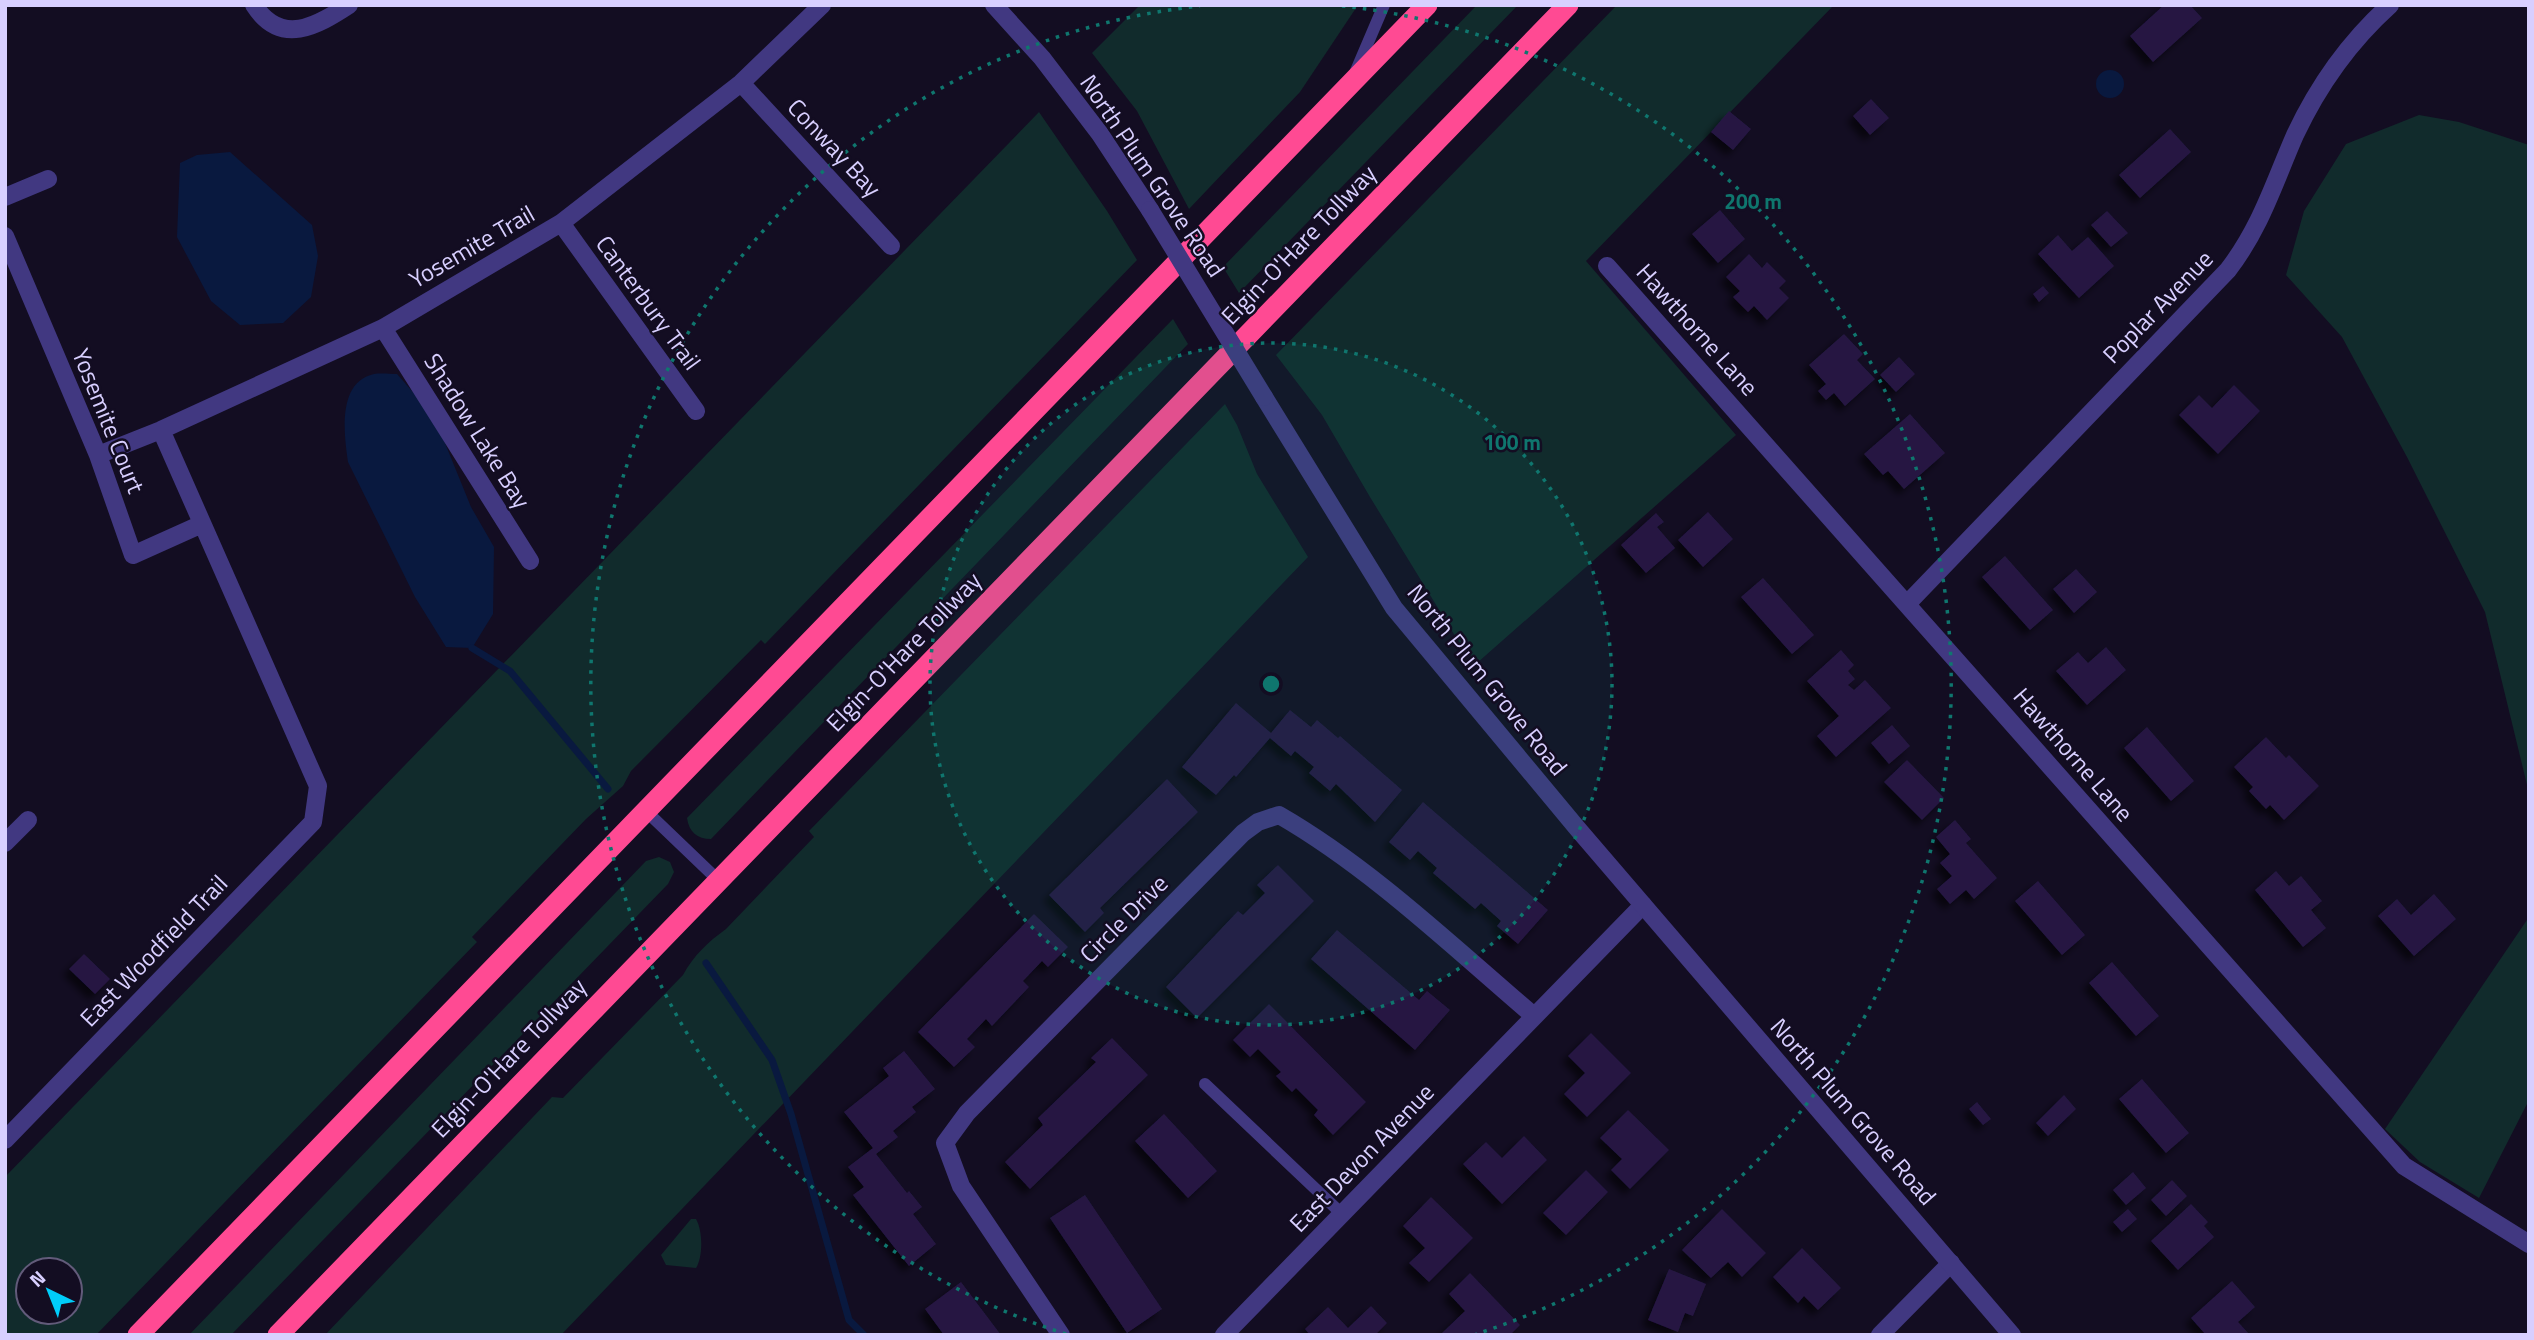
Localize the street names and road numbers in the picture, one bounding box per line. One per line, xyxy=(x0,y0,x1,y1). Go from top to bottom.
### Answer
street label: North Plum Grove Road xyxy=(1071,67,1234,284)
street label: Conway Bay xyxy=(779,90,890,205)
street label: Elgin-O'Hare Tollway xyxy=(1212,156,1385,332)
street label: Yosemite Trail xyxy=(402,196,541,297)
street label: Canterbury Trail xyxy=(588,228,710,377)
street label: Poplar Avenue xyxy=(2094,241,2221,371)
street label: Hawthorne Lane xyxy=(1628,255,1767,404)
street label: Yosemite Court xyxy=(64,343,155,499)
street label: Shadow Lake Bay xyxy=(416,346,540,515)
street label: Elgin-O'Hare Tollway xyxy=(817,563,990,739)
street label: North Plum Grove Road xyxy=(1399,576,1577,783)
street label: Hawthorne Lane xyxy=(2005,679,2142,829)
street label: East Woodfield Trail xyxy=(71,866,236,1035)
street label: Circle Drive xyxy=(1071,866,1176,971)
street label: Elgin-O'Hare Tollway xyxy=(422,969,595,1145)
street label: North Plum Grove Road xyxy=(1762,1010,1945,1213)
street label: East Devon Avenue xyxy=(1281,1075,1442,1240)

